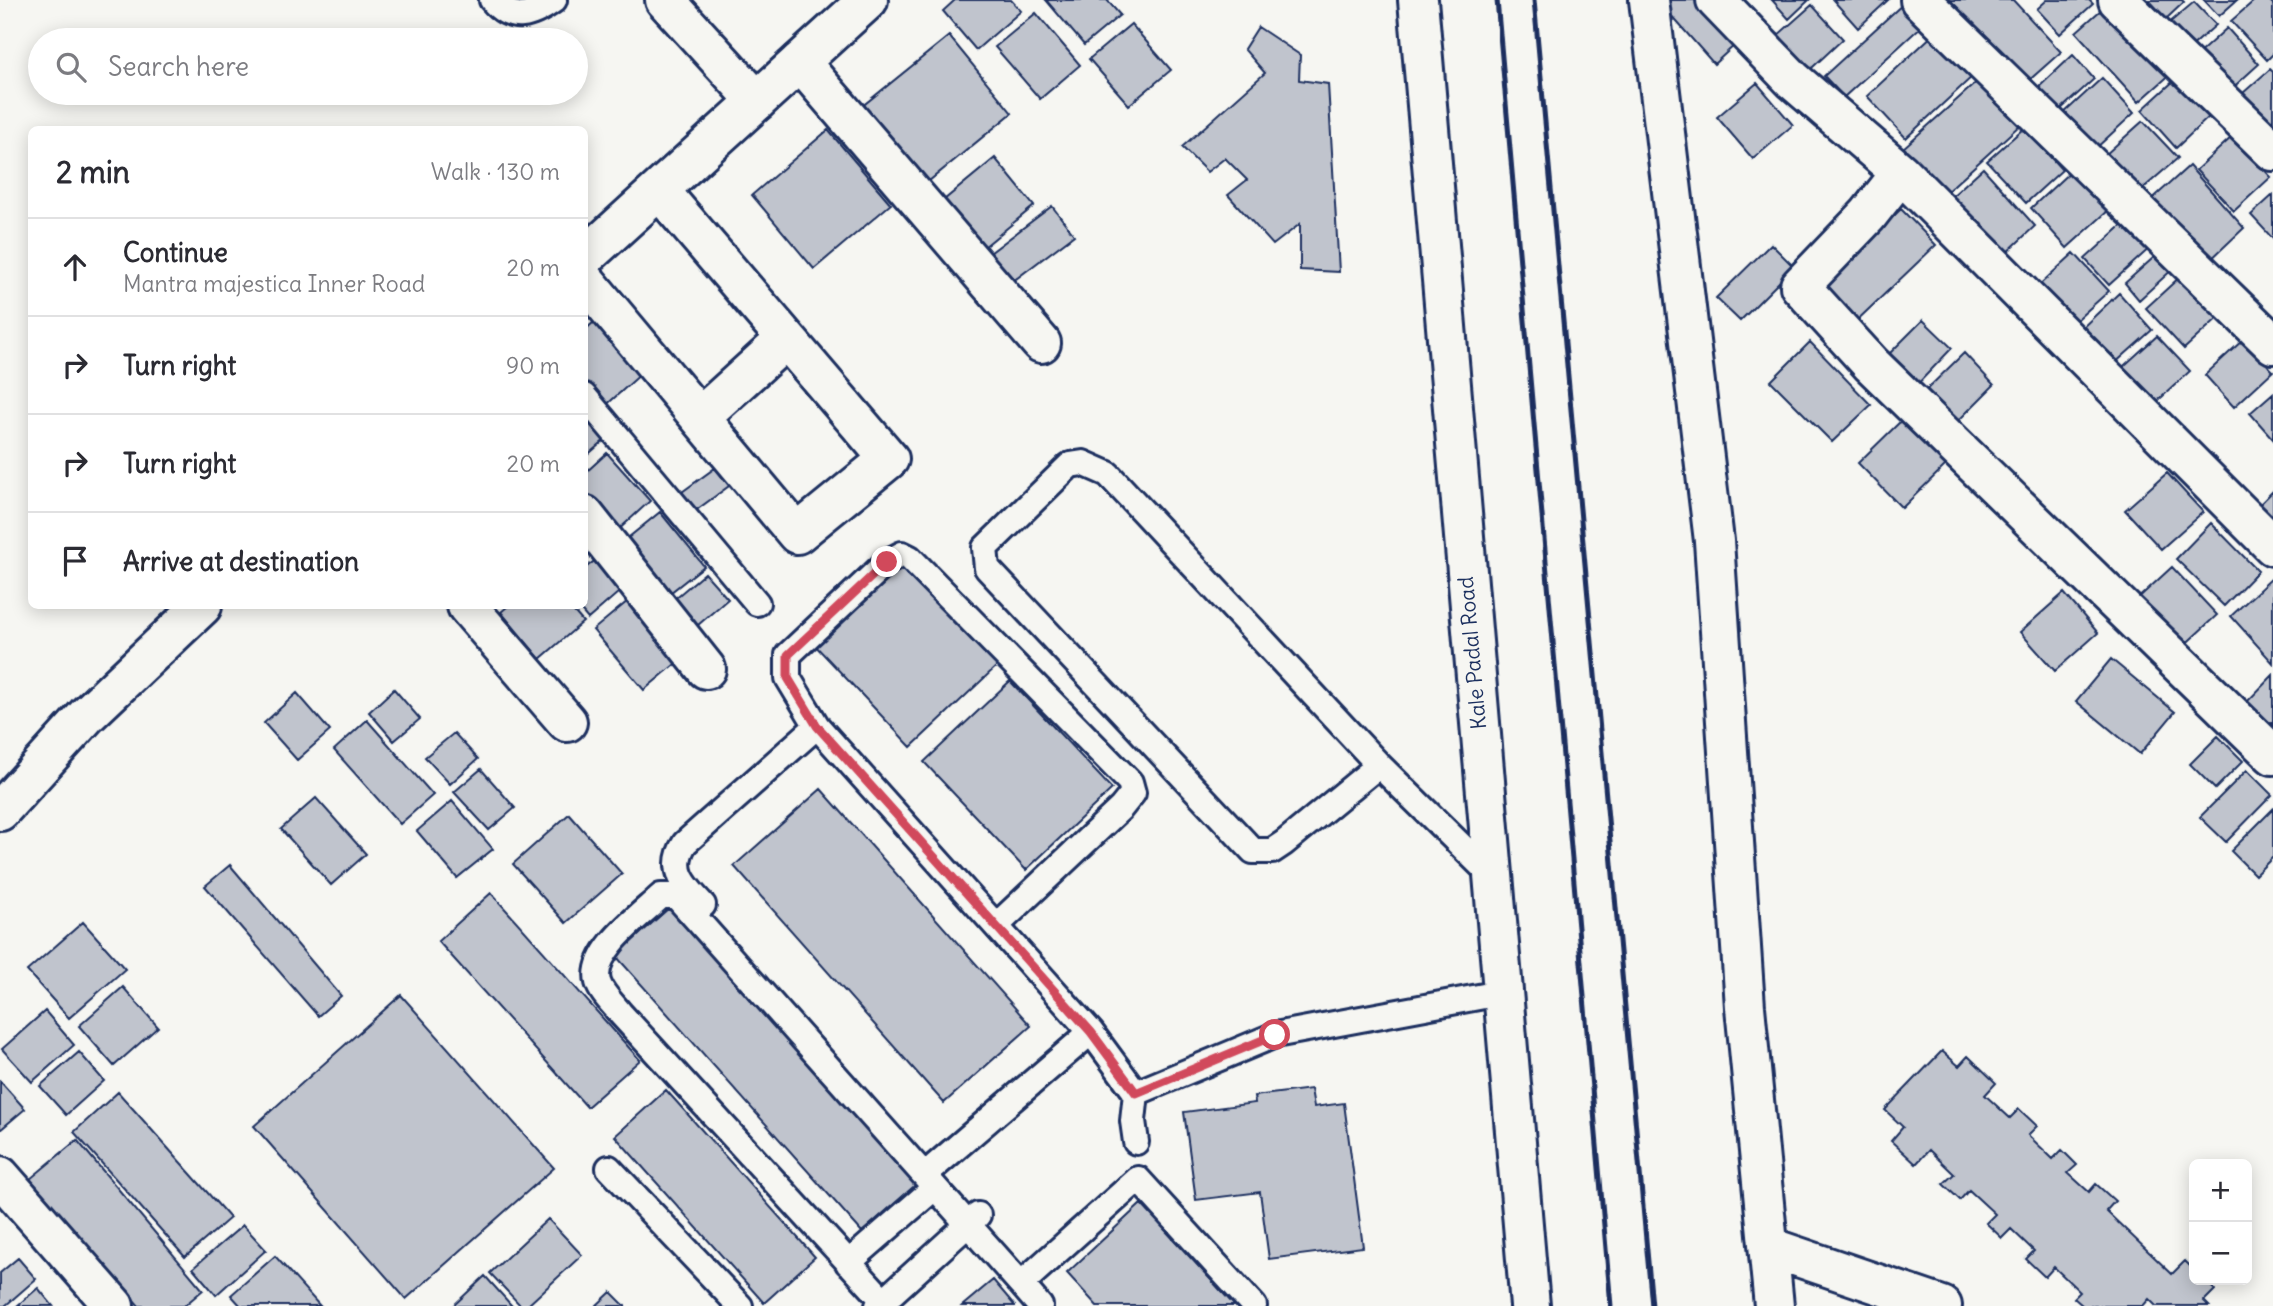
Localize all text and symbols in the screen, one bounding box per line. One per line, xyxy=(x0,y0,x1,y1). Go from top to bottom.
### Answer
search box xyxy=(28,28,588,105)
icon: search xyxy=(52,48,90,86)
text: Search here xyxy=(108,50,249,83)
text: 2 min xyxy=(56,153,130,191)
text: Walk · 130 m xyxy=(431,157,560,186)
text: Continue xyxy=(123,236,228,269)
icon: ahead xyxy=(56,248,94,286)
text: 20 m xyxy=(507,253,560,282)
text: Mantra majestica Inner Road xyxy=(123,269,425,298)
icon: right xyxy=(56,346,94,384)
text: Turn right xyxy=(123,349,236,382)
text: 90 m xyxy=(506,351,560,380)
icon: right xyxy=(56,444,94,482)
text: Turn right xyxy=(123,447,236,480)
text: 20 m xyxy=(507,449,560,478)
icon: arrive xyxy=(56,542,94,580)
text: Arrive at destination xyxy=(123,545,359,578)
route end xyxy=(871,546,902,577)
street label: Kale Padal Road xyxy=(1452,576,1492,730)
route start xyxy=(1259,1019,1290,1050)
map controls xyxy=(2189,1159,2252,1285)
button: + xyxy=(2189,1159,2252,1222)
button: − xyxy=(2189,1222,2252,1285)

